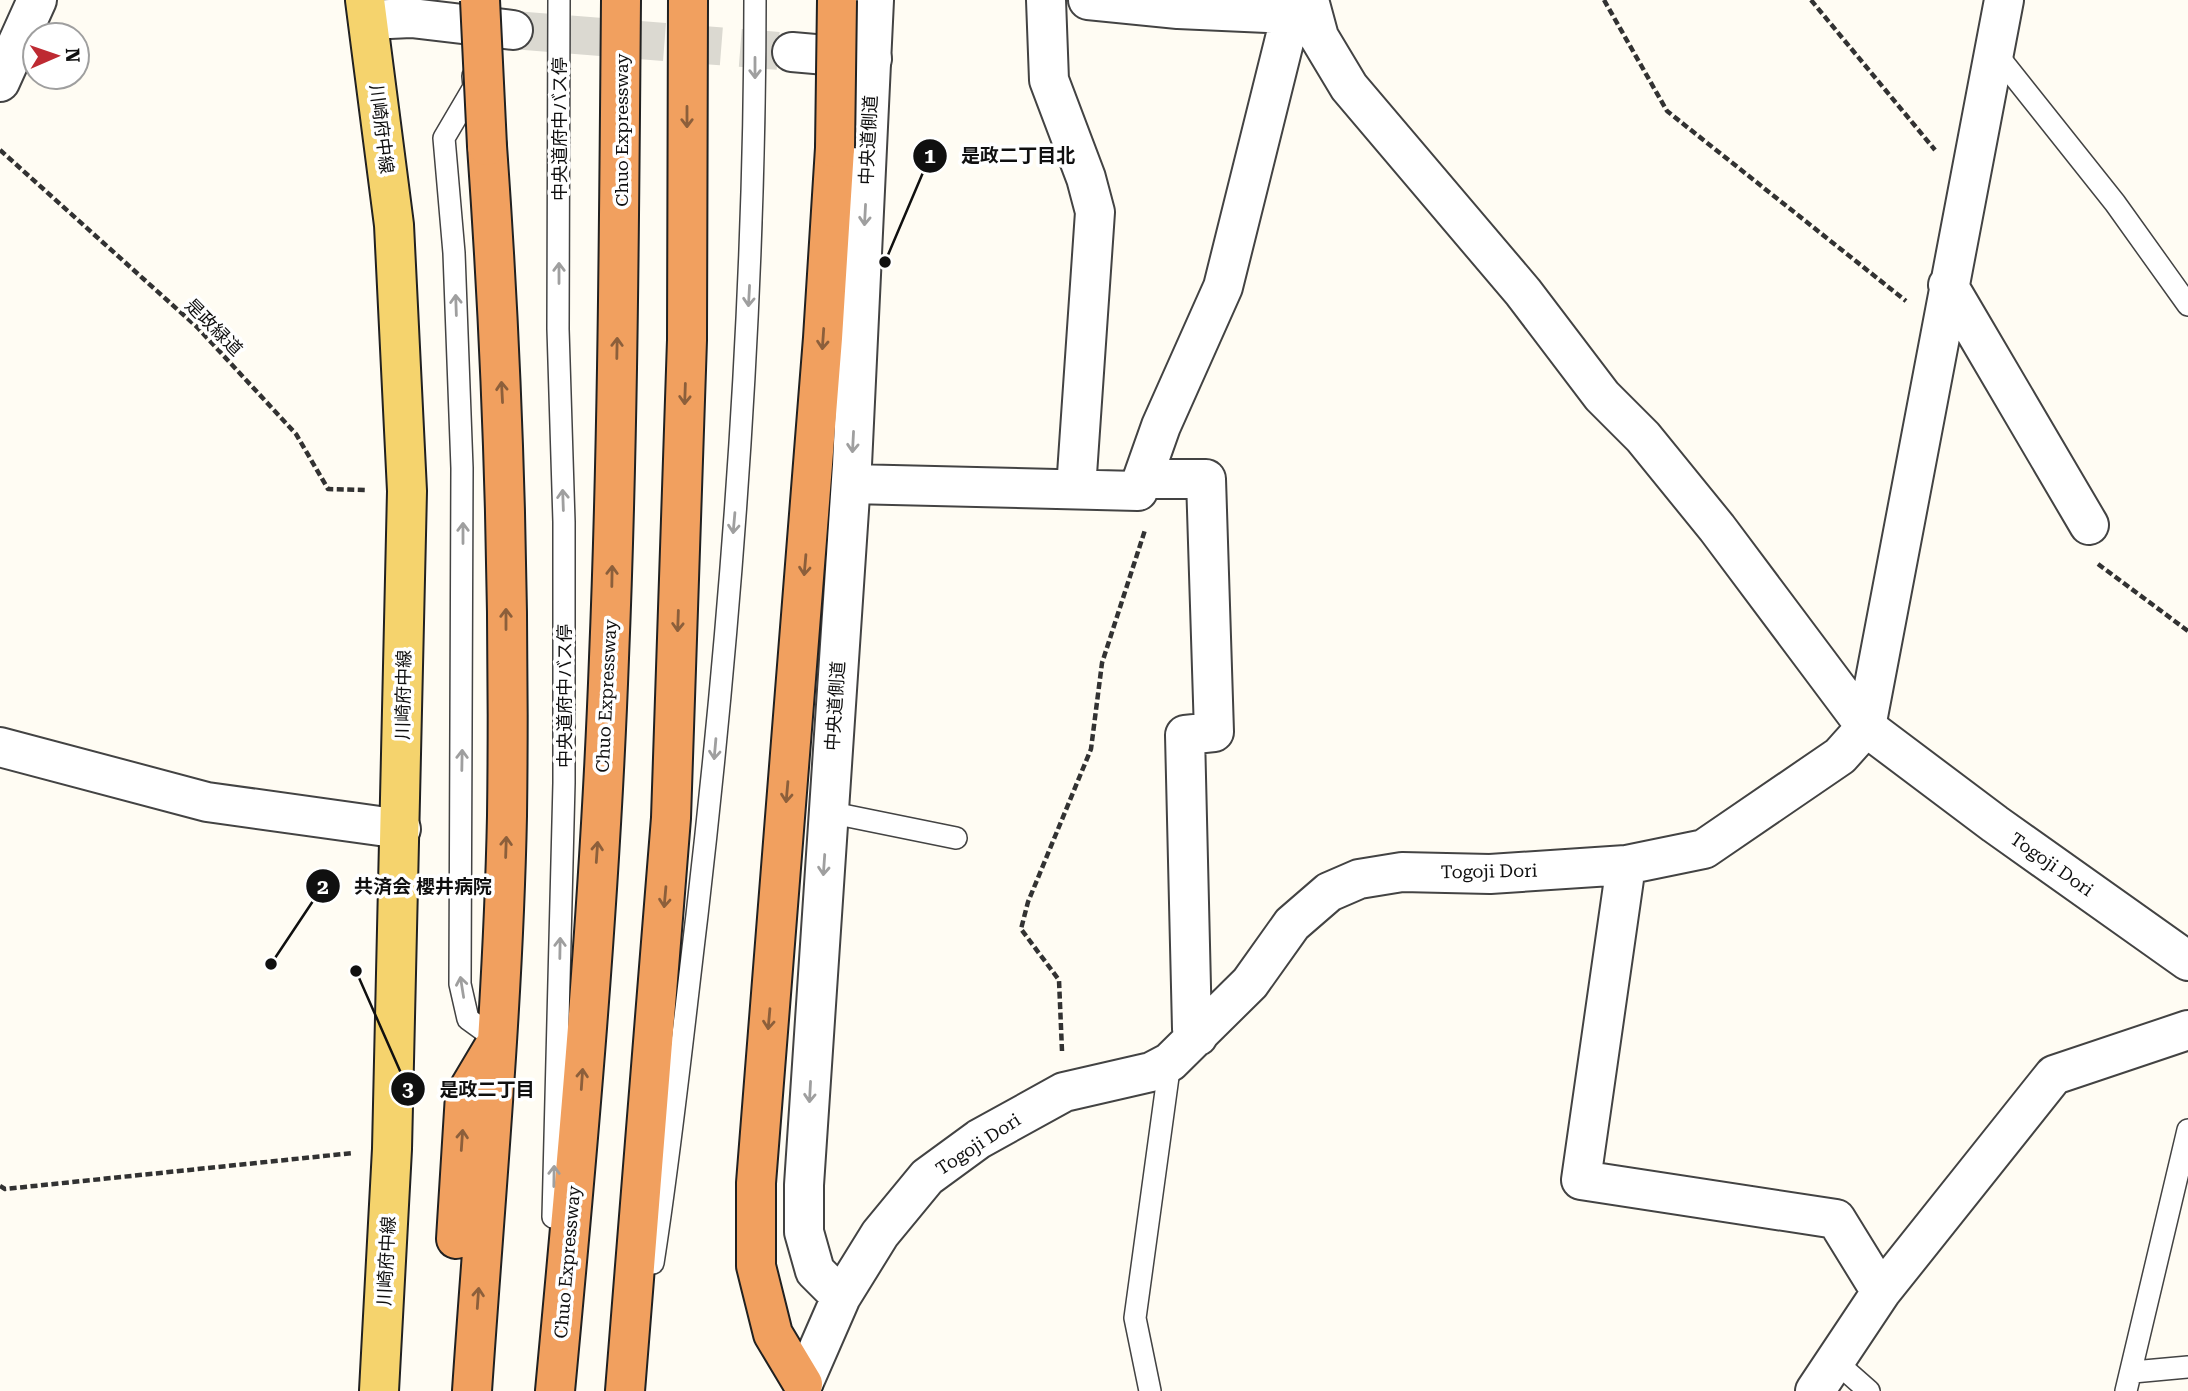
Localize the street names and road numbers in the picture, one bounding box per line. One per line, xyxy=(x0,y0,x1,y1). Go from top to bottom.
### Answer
street label: Chuo Expressway xyxy=(611,53,632,207)
street label: 中央道府中バス停 xyxy=(549,57,570,201)
street label: 川崎府中線 xyxy=(366,83,398,175)
street label: 中央道側道 xyxy=(855,95,881,185)
street label: 是政緑道 xyxy=(181,294,247,360)
street label: Chuo Expressway xyxy=(591,618,621,773)
street label: 中央道府中バス停 xyxy=(554,624,575,768)
street label: 川崎府中線 xyxy=(392,650,414,740)
street label: 中央道側道 xyxy=(821,660,849,752)
street label: Togoji Dori xyxy=(2006,828,2098,900)
street label: Togoji Dori xyxy=(1441,860,1538,882)
street label: Togoji Dori xyxy=(932,1109,1024,1179)
street label: Chuo Expressway xyxy=(550,1184,584,1339)
street label: 川崎府中線 xyxy=(373,1216,399,1306)

